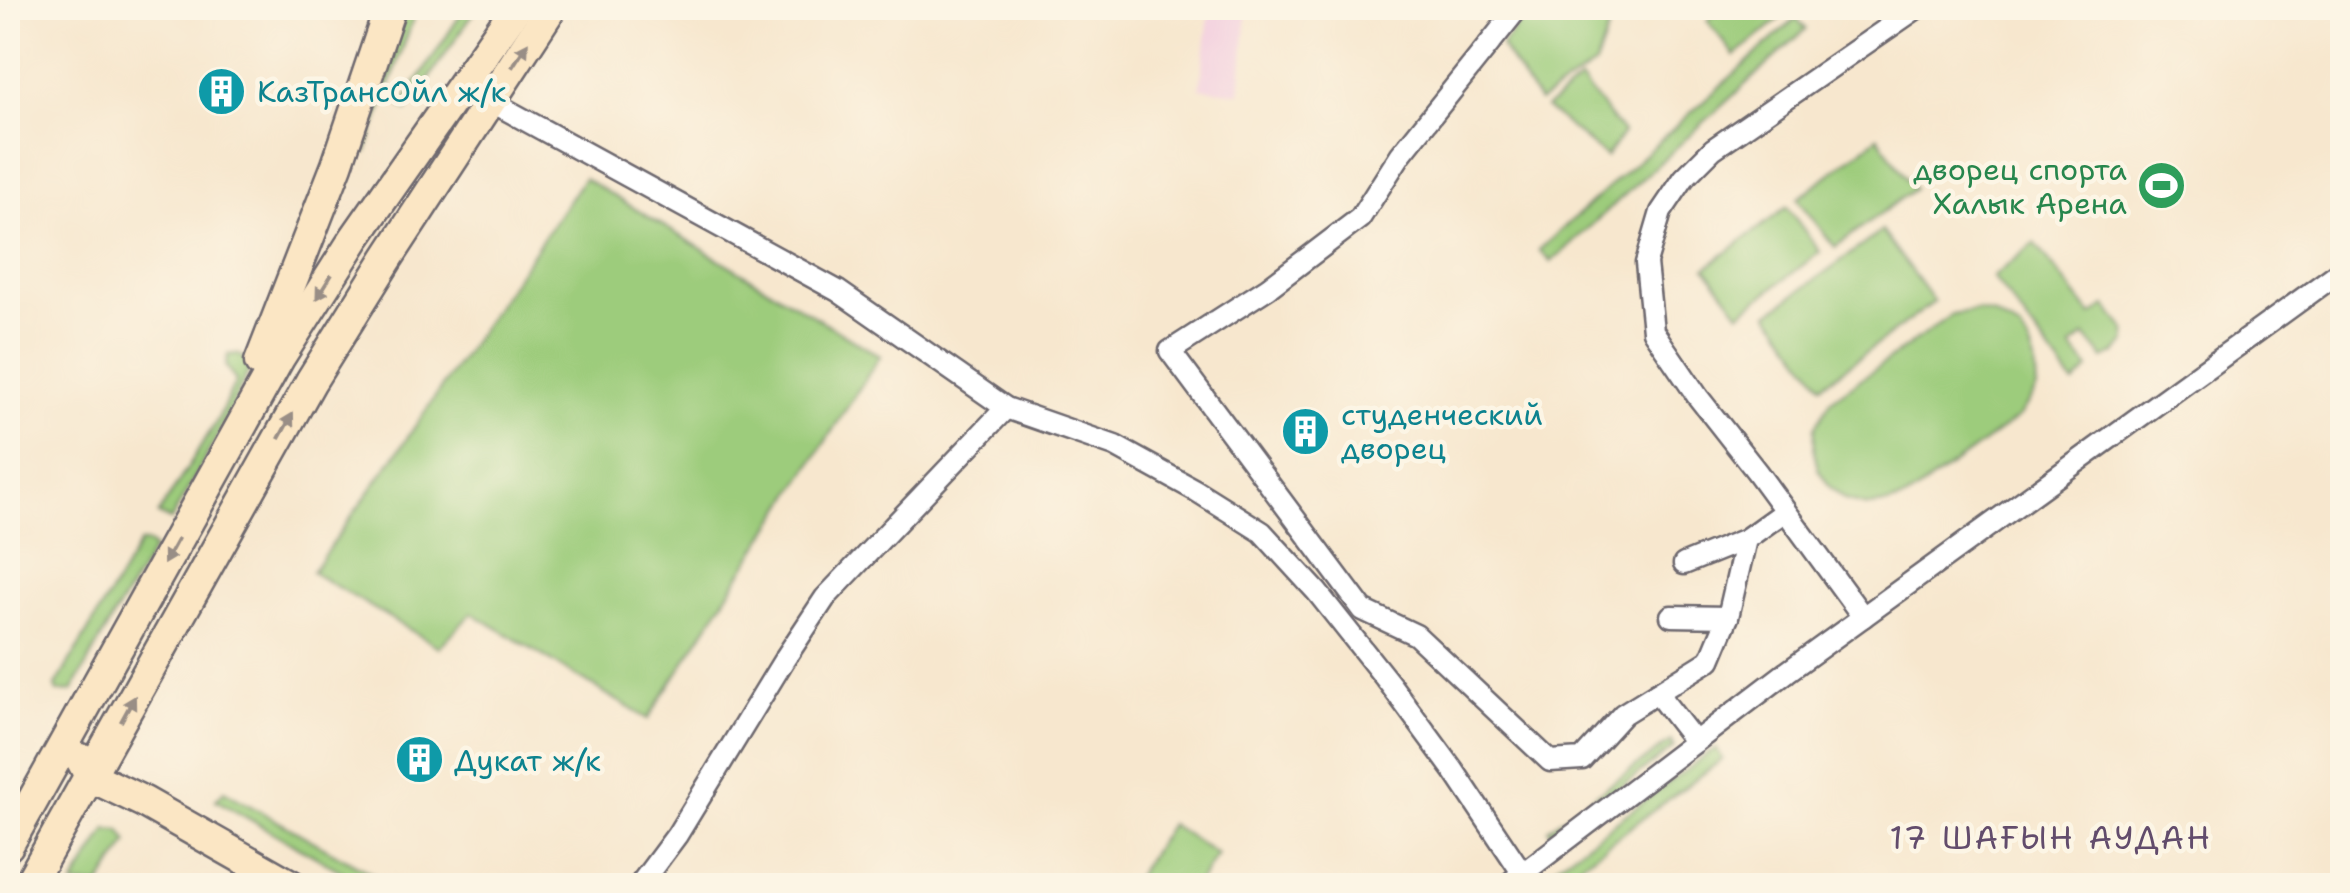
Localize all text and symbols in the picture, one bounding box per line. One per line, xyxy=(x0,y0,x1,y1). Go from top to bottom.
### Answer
one-way arrow xyxy=(511,41,529,68)
building icon: КазТрансОйл ж/к xyxy=(196,65,248,117)
place label: КазТрансОйл ж/к xyxy=(257,71,506,112)
place label: дворец спорта Халык Арена xyxy=(1913,149,2127,224)
sports icon: дворец спорта Халык Арена xyxy=(2136,160,2188,212)
one-way arrow xyxy=(316,273,334,301)
place label: студенческий дворец xyxy=(1341,394,1543,469)
building icon: студенческий дворец xyxy=(1280,405,1332,457)
one-way arrow xyxy=(278,411,295,440)
one-way arrow xyxy=(163,536,180,565)
one-way arrow xyxy=(118,695,136,723)
building icon: Дукат ж/к xyxy=(393,734,445,786)
place label: Дукат ж/к xyxy=(454,740,601,781)
district label: 17 ШАҒЫН АУДАН xyxy=(1889,816,2213,859)

